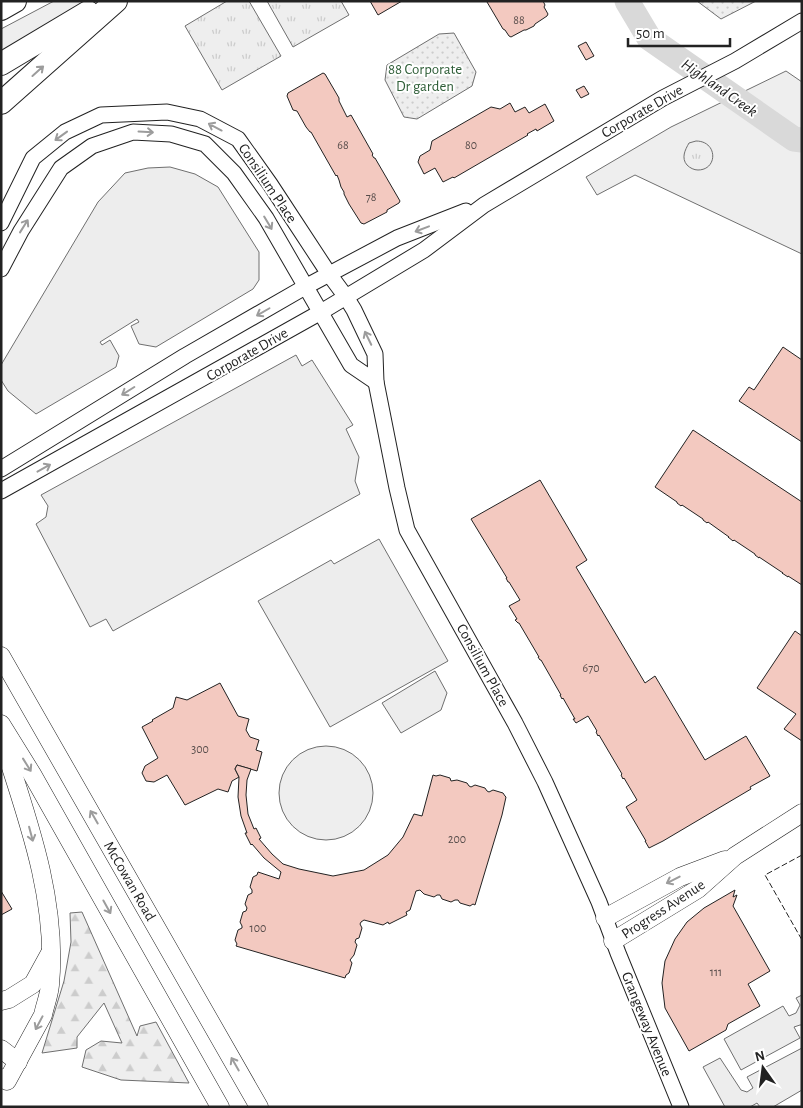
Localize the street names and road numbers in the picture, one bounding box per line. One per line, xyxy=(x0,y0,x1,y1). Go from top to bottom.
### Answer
street label: Corporate Drive xyxy=(599,82,686,141)
street label: Consilium Place xyxy=(236,141,300,226)
street label: Corporate Drive xyxy=(204,325,291,384)
street label: Consilium Place xyxy=(454,621,511,709)
street label: McCowan Road xyxy=(101,839,158,924)
street label: Progress Avenue xyxy=(619,877,708,942)
street label: Grangeway Avenue xyxy=(619,970,674,1079)

